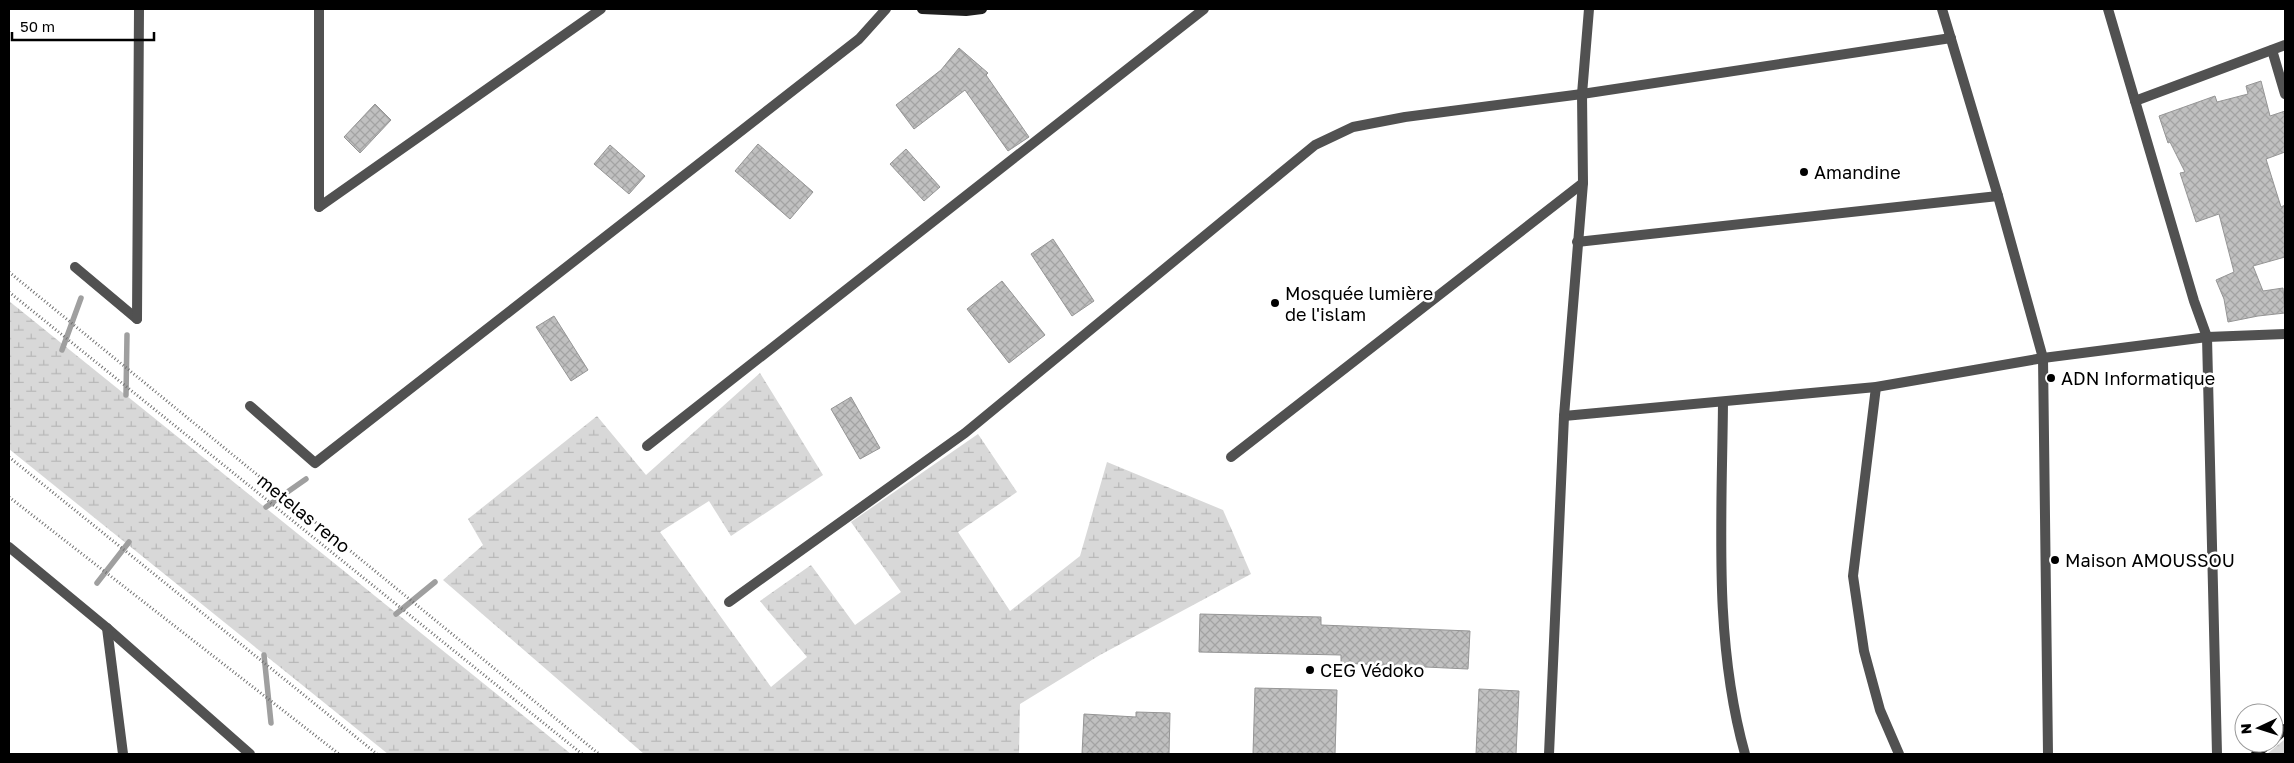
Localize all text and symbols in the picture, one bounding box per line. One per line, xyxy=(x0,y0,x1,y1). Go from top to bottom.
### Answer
scale bar xyxy=(12,10,155,42)
text: 50 m xyxy=(20,17,55,35)
place label: Amandine xyxy=(1814,161,1901,183)
marker: Amandine xyxy=(1798,166,1810,178)
place label: Mosquée lumière de l'islam xyxy=(1285,282,1433,325)
marker: Mosquée lumière de l'islam xyxy=(1269,297,1281,309)
place label: ADN Informatique xyxy=(2061,367,2215,389)
marker: ADN Informatique xyxy=(2045,372,2057,384)
street label: metelas reno xyxy=(253,469,355,557)
place label: Maison AMOUSSOU xyxy=(2065,549,2235,571)
marker: Maison AMOUSSOU xyxy=(2049,554,2061,566)
place label: CEG Védoko xyxy=(1320,659,1424,681)
marker: CEG Védoko xyxy=(1304,664,1316,676)
north arrow xyxy=(2234,703,2284,753)
text: N xyxy=(2237,723,2254,735)

